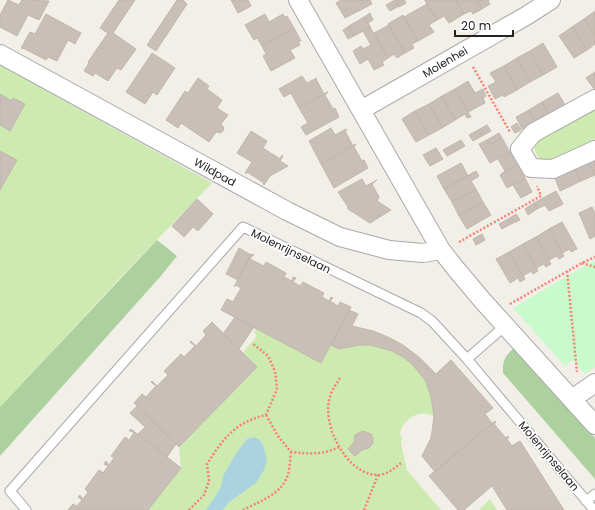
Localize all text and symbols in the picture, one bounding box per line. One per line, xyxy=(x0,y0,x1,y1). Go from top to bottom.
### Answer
scale bar xyxy=(455,12,513,38)
text: 20 m xyxy=(461,17,491,34)
street label: Molenhei xyxy=(419,43,471,81)
street label: Wildpad xyxy=(191,154,239,190)
street label: Molenrijnselaan xyxy=(248,225,334,277)
street label: Molenrijnselaan xyxy=(515,418,583,494)

